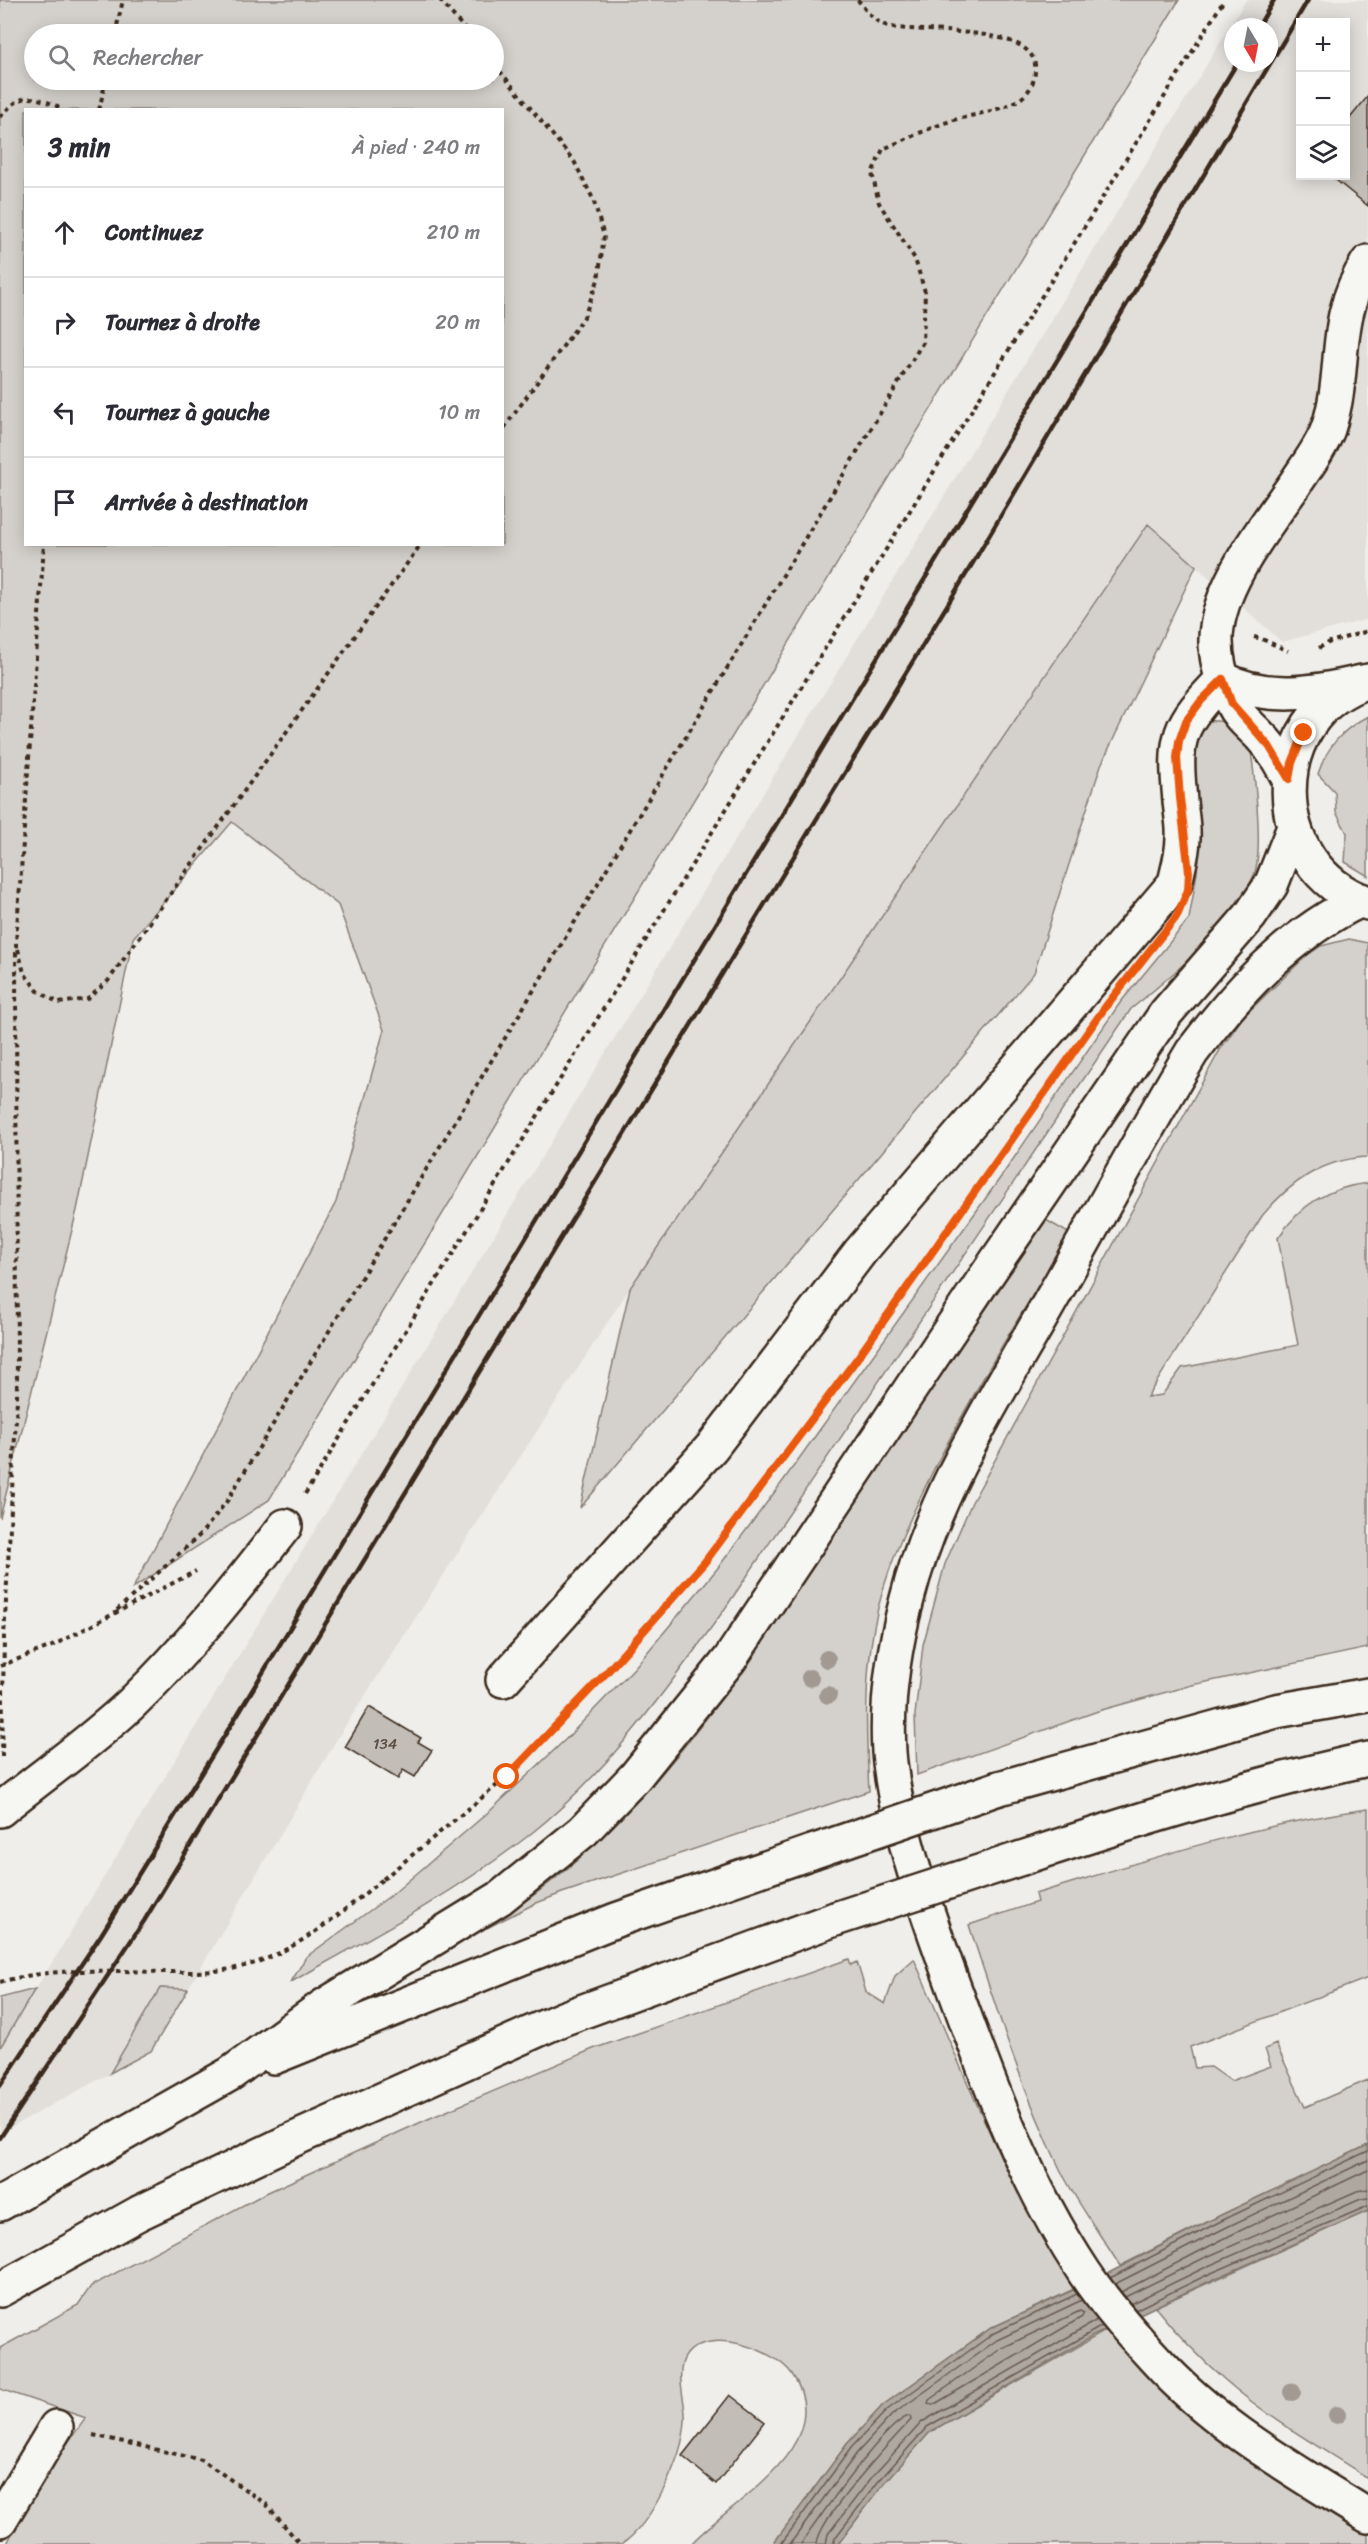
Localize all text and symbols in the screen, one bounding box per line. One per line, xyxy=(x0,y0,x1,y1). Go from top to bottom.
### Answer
north arrow xyxy=(1224,18,1278,72)
map controls xyxy=(1296,18,1350,180)
button: + xyxy=(1296,18,1350,72)
search box xyxy=(24,24,504,90)
text: Rechercher xyxy=(93,38,203,77)
icon: search xyxy=(45,41,78,74)
button: − xyxy=(1296,72,1350,126)
text: 3 min xyxy=(48,124,110,170)
button: layers xyxy=(1296,126,1350,180)
text: À pied · 240 m xyxy=(352,130,480,165)
text: Continuez xyxy=(105,213,203,252)
text: 210 m xyxy=(427,215,480,250)
icon: ahead xyxy=(48,216,81,249)
text: Tournez à droite xyxy=(105,303,260,342)
text: 20 m xyxy=(435,305,480,340)
icon: right xyxy=(48,306,81,339)
text: Tournez à gauche xyxy=(105,393,270,432)
text: 10 m xyxy=(438,395,480,430)
icon: left xyxy=(48,396,81,429)
text: Arrivée à destination xyxy=(105,483,308,522)
icon: arrive xyxy=(48,486,81,519)
route end xyxy=(1290,719,1316,745)
house number: 134 xyxy=(373,1731,397,1757)
route start xyxy=(493,1763,519,1789)

